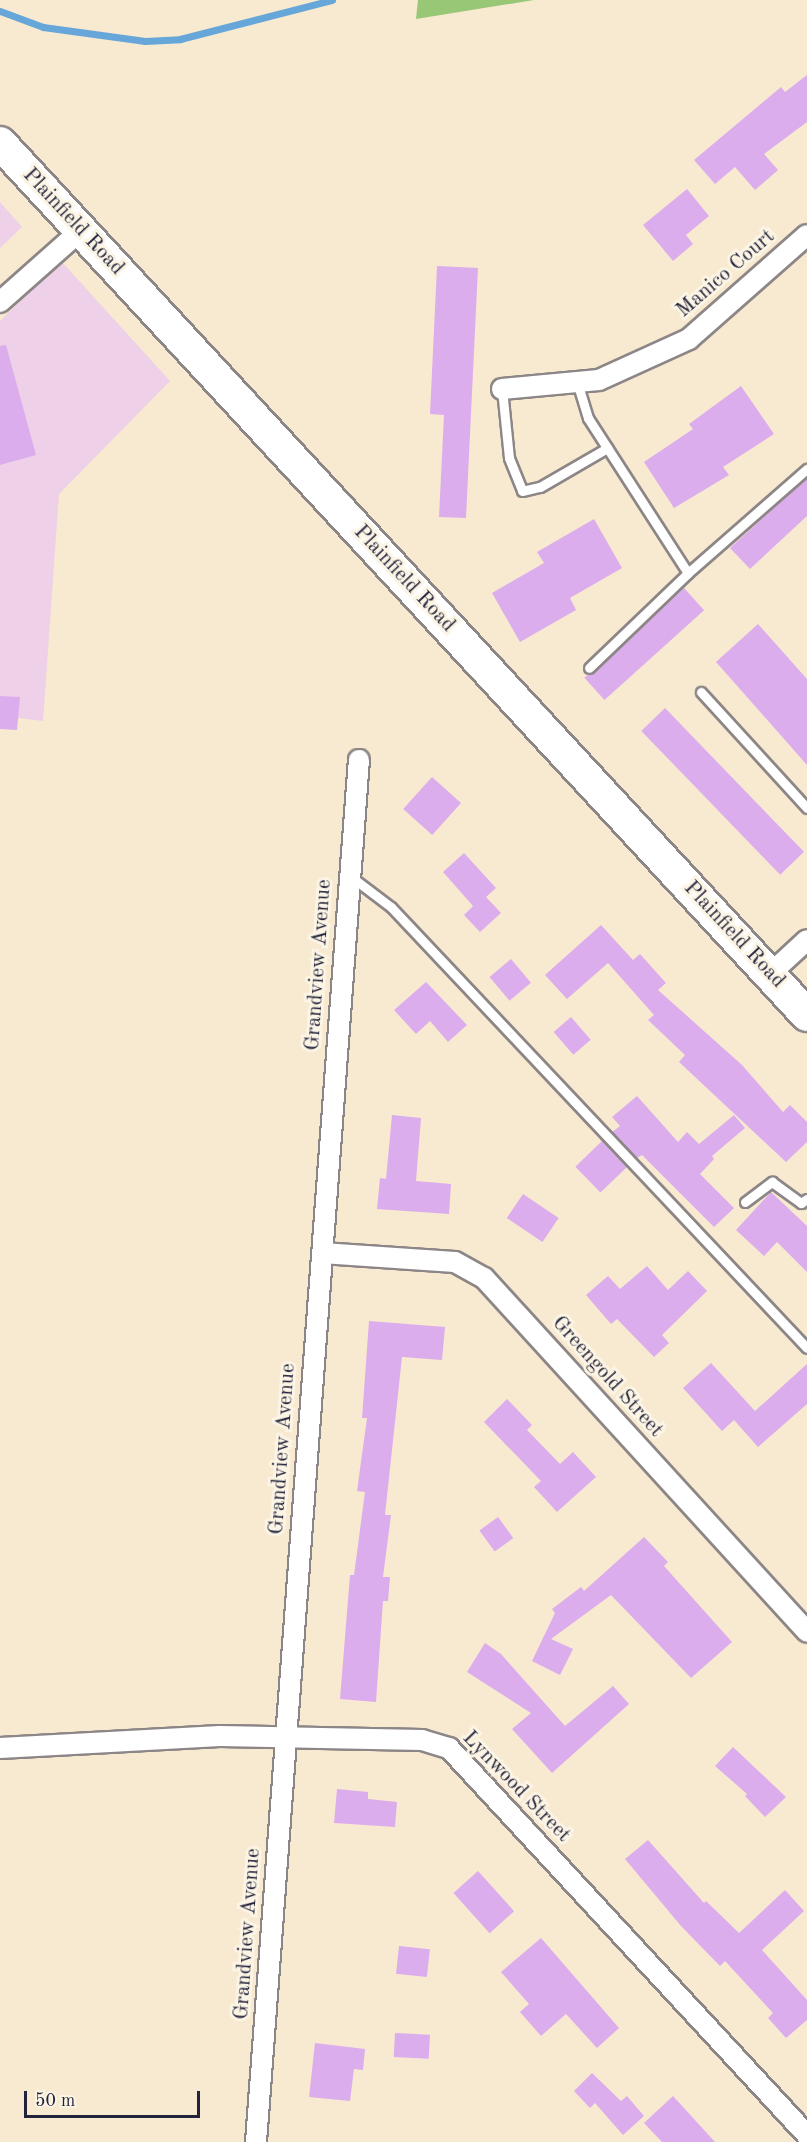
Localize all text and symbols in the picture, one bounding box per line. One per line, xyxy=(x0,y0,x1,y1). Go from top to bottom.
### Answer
street label: Plainfield Road xyxy=(17,163,129,281)
street label: Manico Court xyxy=(672,224,780,324)
street label: Plainfield Road xyxy=(348,520,460,638)
street label: Plainfield Road xyxy=(678,876,790,994)
street label: Grandview Avenue xyxy=(300,878,338,1052)
street label: Greengold Street xyxy=(546,1311,668,1443)
street label: Grandview Avenue xyxy=(264,1362,302,1536)
street label: Lynwood Street xyxy=(457,1726,575,1848)
street label: Grandview Avenue xyxy=(229,1847,267,2021)
scale bar xyxy=(27,2079,202,2117)
text: 50 m xyxy=(35,2092,75,2110)

